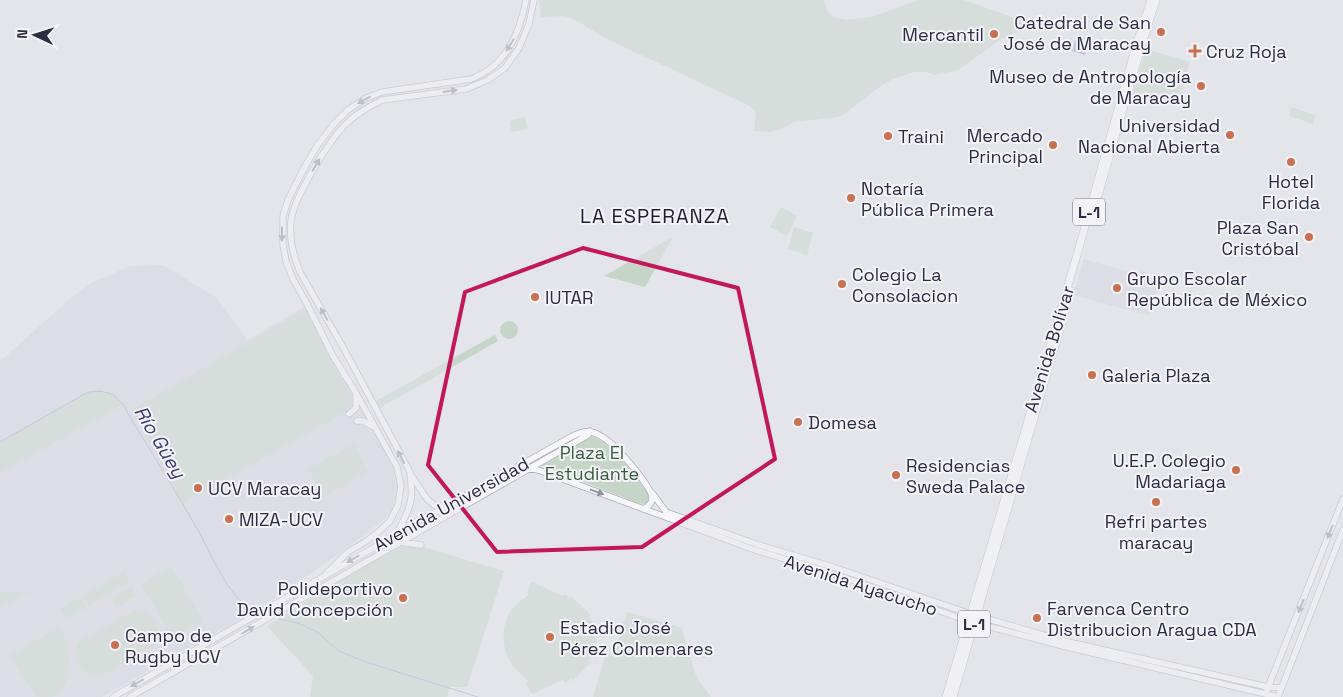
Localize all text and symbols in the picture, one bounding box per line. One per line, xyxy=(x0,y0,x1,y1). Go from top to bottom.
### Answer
north arrow xyxy=(10,10,60,60)
place label: Catedral de San José de Maracay xyxy=(1004,11,1151,55)
place label: Mercantil xyxy=(902,23,984,46)
marker: Catedral de San José de Maracay xyxy=(1155,26,1167,38)
marker: Mercantil xyxy=(988,28,1000,40)
text: N xyxy=(13,29,31,39)
one-way arrow xyxy=(505,39,514,52)
place label: Cruz Roja xyxy=(1206,40,1287,63)
marker: Cruz Roja xyxy=(1188,44,1202,58)
place label: Museo de Antropología de Maracay xyxy=(989,65,1191,109)
marker: Museo de Antropología de Maracay xyxy=(1195,80,1207,92)
one-way arrow xyxy=(442,87,458,95)
one-way arrow xyxy=(356,96,371,104)
place label: Universidad Nacional Abierta xyxy=(1078,114,1220,158)
place label: Mercado Principal xyxy=(967,124,1043,168)
place label: Traini xyxy=(898,125,944,148)
marker: Universidad Nacional Abierta xyxy=(1224,129,1236,141)
marker: Traini xyxy=(882,130,894,142)
marker: Mercado Principal xyxy=(1047,139,1059,151)
marker: Hotel Florida xyxy=(1285,156,1297,168)
one-way arrow xyxy=(312,158,321,171)
place label: Hotel Florida xyxy=(1262,170,1320,214)
place label: Notaría Pública Primera xyxy=(861,177,994,221)
marker: Notaría Pública Primera xyxy=(845,192,857,204)
road number: L-1 xyxy=(1073,198,1105,226)
district label: LA ESPERANZA xyxy=(580,203,730,229)
place label: Plaza San Cristóbal xyxy=(1217,216,1299,260)
one-way arrow xyxy=(278,226,286,242)
marker: Plaza San Cristóbal xyxy=(1303,231,1315,243)
place label: Colegio La Consolacion xyxy=(852,263,958,307)
place label: Grupo Escolar República de México xyxy=(1127,267,1307,311)
marker: Colegio La Consolacion xyxy=(836,278,848,290)
marker: Grupo Escolar República de México xyxy=(1111,282,1123,294)
street label: Avenida Bolívar xyxy=(1019,283,1079,415)
place label: IUTAR xyxy=(545,286,593,309)
marker: IUTAR xyxy=(529,291,541,303)
one-way arrow xyxy=(319,308,328,321)
place label: Galeria Plaza xyxy=(1102,364,1211,387)
marker: Galeria Plaza xyxy=(1086,369,1098,381)
water label: Río Güey xyxy=(129,401,192,484)
place label: Domesa xyxy=(808,411,877,434)
marker: Domesa xyxy=(792,416,804,428)
park label: Plaza El Estudiante xyxy=(545,441,639,485)
place label: U.E.P. Colegio Madariaga xyxy=(1113,449,1226,493)
one-way arrow xyxy=(397,450,406,464)
street label: Avenida Universidad xyxy=(369,452,533,556)
place label: Residencias Sweda Palace xyxy=(906,454,1025,498)
marker: U.E.P. Colegio Madariaga xyxy=(1230,464,1242,476)
marker: Residencias Sweda Palace xyxy=(890,469,902,481)
place label: UCV Maracay xyxy=(208,477,321,500)
marker: UCV Maracay xyxy=(192,482,204,494)
one-way arrow xyxy=(590,488,605,496)
marker: Refri partes maracay xyxy=(1150,496,1162,508)
place label: MIZA-UCV xyxy=(239,508,323,531)
place label: Refri partes maracay xyxy=(1105,510,1207,554)
marker: MIZA-UCV xyxy=(223,513,235,525)
one-way arrow xyxy=(1326,525,1334,540)
street label: Avenida Ayacucho xyxy=(781,549,941,621)
one-way arrow xyxy=(346,555,361,563)
place label: Polideportivo David Concepción xyxy=(237,577,393,621)
marker: Polideportivo David Concepción xyxy=(397,592,409,604)
place label: Farvenca Centro Distribucion Aragua CDA xyxy=(1047,597,1257,641)
one-way arrow xyxy=(1296,599,1304,614)
road number: L-1 xyxy=(958,610,990,638)
marker: Farvenca Centro Distribucion Aragua CDA xyxy=(1031,612,1043,624)
place label: Estadio José Pérez Colmenares xyxy=(560,616,713,660)
place label: Campo de Rugby UCV xyxy=(125,624,221,668)
one-way arrow xyxy=(242,625,255,634)
marker: Estadio José Pérez Colmenares xyxy=(544,631,556,643)
marker: Campo de Rugby UCV xyxy=(109,639,121,651)
one-way arrow xyxy=(130,679,143,688)

